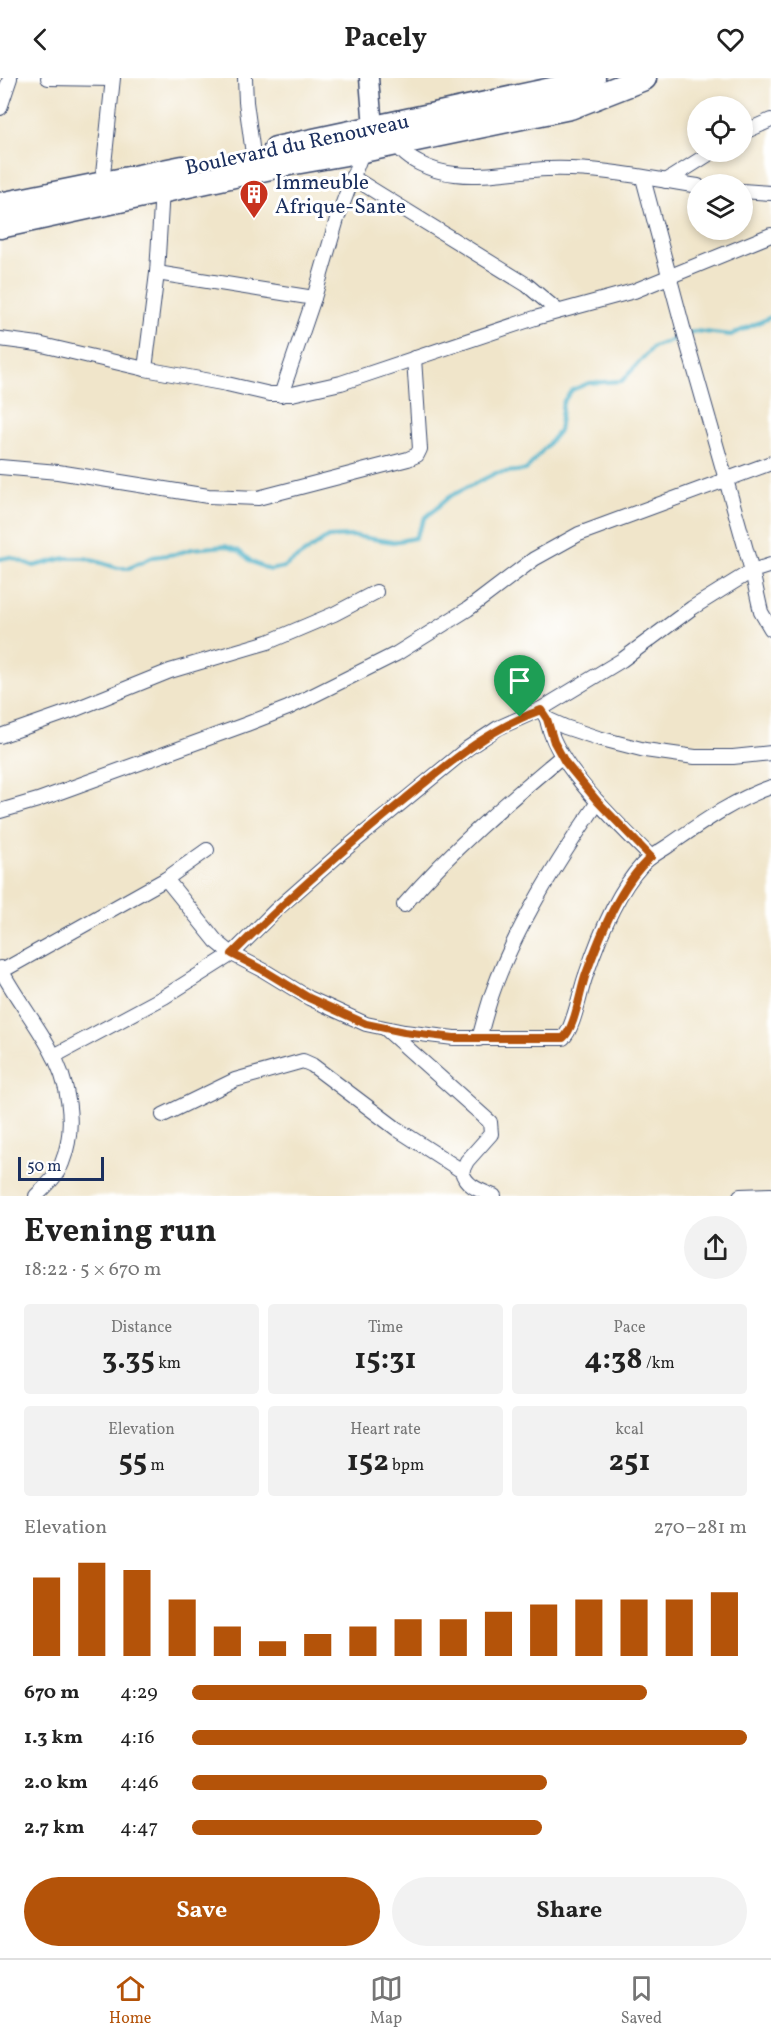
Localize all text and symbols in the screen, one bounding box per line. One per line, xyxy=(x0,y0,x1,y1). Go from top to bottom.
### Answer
text: Pacely xyxy=(344,20,427,58)
icon: back xyxy=(24,23,57,56)
icon: heart xyxy=(714,23,747,56)
map controls xyxy=(687,96,753,240)
button: locate xyxy=(687,96,753,162)
street label: Boulevard du Renouveau xyxy=(183,108,412,183)
place label: Immeuble Afrique-Sante xyxy=(275,169,406,222)
button: layers xyxy=(687,174,753,240)
building icon: Immeuble Afrique-Sante xyxy=(238,178,270,220)
pin xyxy=(494,655,545,717)
icon: arrive xyxy=(503,664,536,697)
scale bar xyxy=(18,1154,104,1182)
text: 50 m xyxy=(27,1156,61,1178)
text: Evening run xyxy=(24,1210,217,1256)
button: share xyxy=(684,1216,747,1279)
text: 18:22 · 5 × 670 m xyxy=(24,1256,161,1284)
text: Distance xyxy=(111,1317,172,1339)
text: Time xyxy=(368,1317,403,1339)
text: Pace xyxy=(613,1317,646,1339)
text: 3.35 xyxy=(102,1339,155,1381)
text: 15:31 xyxy=(354,1339,417,1381)
text: 4:38 xyxy=(584,1339,643,1381)
text: km xyxy=(155,1353,181,1375)
text: /km xyxy=(643,1353,675,1375)
text: Elevation xyxy=(108,1419,175,1441)
text: Heart rate xyxy=(350,1419,421,1441)
text: kcal xyxy=(615,1419,644,1441)
text: 55 xyxy=(118,1441,147,1483)
text: 152 xyxy=(347,1441,389,1483)
text: 251 xyxy=(608,1441,651,1483)
text: m xyxy=(147,1455,165,1477)
text: bpm xyxy=(389,1455,424,1477)
text: Elevation xyxy=(24,1514,107,1542)
text: 270–281 m xyxy=(654,1514,747,1542)
text: 670 m xyxy=(24,1679,80,1707)
text: 4:29 xyxy=(120,1679,158,1707)
text: 1.3 km xyxy=(24,1724,83,1752)
text: 4:16 xyxy=(120,1724,155,1752)
text: 2.0 km xyxy=(24,1769,88,1797)
text: 4:46 xyxy=(120,1769,159,1797)
text: 2.7 km xyxy=(24,1814,85,1842)
text: 4:47 xyxy=(120,1814,158,1842)
button: Save xyxy=(24,1877,380,1946)
button: Share xyxy=(392,1877,747,1946)
tab: Home xyxy=(109,1972,151,2030)
tab: Map xyxy=(370,1972,403,2030)
tab: Saved xyxy=(621,1972,662,2030)

